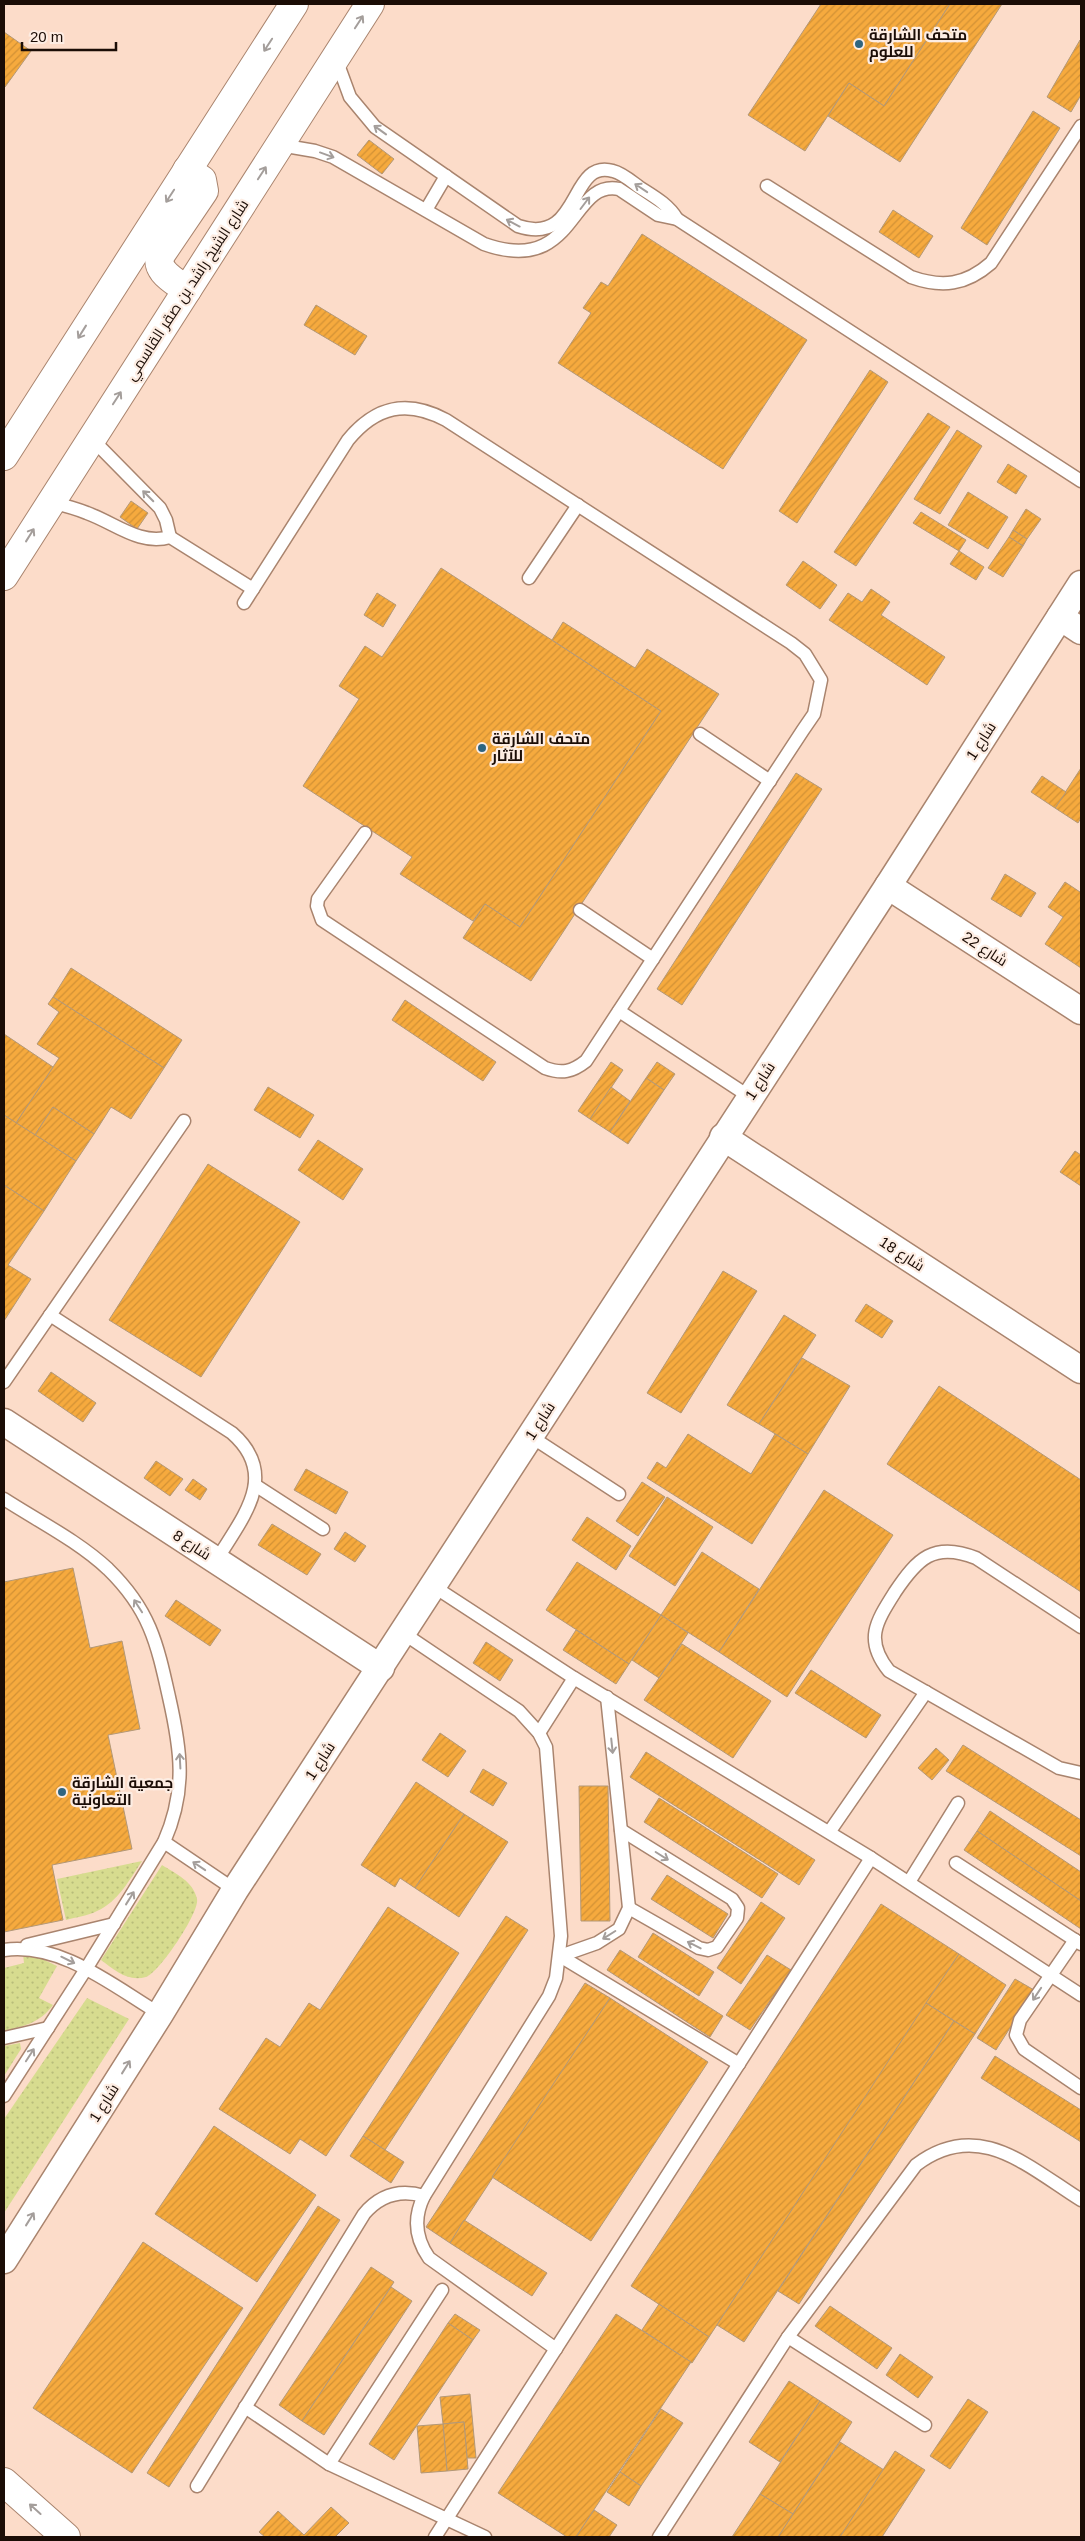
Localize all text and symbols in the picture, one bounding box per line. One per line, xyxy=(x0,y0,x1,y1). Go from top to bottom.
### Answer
one-way arrow xyxy=(354,15,364,29)
scale bar xyxy=(22,20,116,52)
place label: متحف الشارقة للعلوم xyxy=(869,26,967,62)
text: 20 m xyxy=(30,28,63,45)
one-way arrow xyxy=(263,37,273,51)
marker: متحف الشارقة للعلوم xyxy=(853,38,865,50)
one-way arrow xyxy=(373,125,387,135)
one-way arrow xyxy=(319,151,334,160)
one-way arrow xyxy=(256,166,267,180)
one-way arrow xyxy=(634,183,648,193)
one-way arrow xyxy=(165,189,176,203)
street label: شارع الشيخ راشد بن صقر القاسمي xyxy=(122,196,255,385)
one-way arrow xyxy=(580,197,591,210)
one-way arrow xyxy=(506,218,521,228)
one-way arrow xyxy=(77,325,87,339)
one-way arrow xyxy=(112,391,122,405)
one-way arrow xyxy=(142,489,154,502)
one-way arrow xyxy=(24,528,35,542)
street label: شارع 1 xyxy=(962,719,1002,764)
place label: متحف الشارقة للآثار xyxy=(491,730,590,765)
marker: متحف الشارقة للآثار xyxy=(476,742,488,754)
street label: شارع 22 xyxy=(958,928,1011,972)
street label: شارع 1 xyxy=(741,1059,781,1104)
street label: شارع 18 xyxy=(875,1233,928,1277)
street label: شارع 1 xyxy=(521,1399,561,1444)
street label: شارع 8 xyxy=(169,1526,214,1566)
one-way arrow xyxy=(132,1599,142,1613)
one-way arrow xyxy=(607,1738,617,1754)
street label: شارع 1 xyxy=(301,1739,341,1784)
one-way arrow xyxy=(175,1753,185,1769)
place label: جمعية الشارقة التعاونية xyxy=(72,1774,173,1809)
marker: جمعية الشارقة التعاونية xyxy=(56,1786,68,1798)
one-way arrow xyxy=(655,1851,669,1861)
one-way arrow xyxy=(193,1861,207,1871)
one-way arrow xyxy=(125,1891,135,1905)
one-way arrow xyxy=(603,1930,617,1940)
one-way arrow xyxy=(687,1940,702,1949)
one-way arrow xyxy=(60,1956,75,1966)
one-way arrow xyxy=(1032,1987,1042,2001)
one-way arrow xyxy=(25,2048,36,2062)
one-way arrow xyxy=(122,2061,132,2075)
street label: شارع 1 xyxy=(85,2081,124,2126)
one-way arrow xyxy=(25,2213,35,2227)
one-way arrow xyxy=(28,2504,41,2515)

